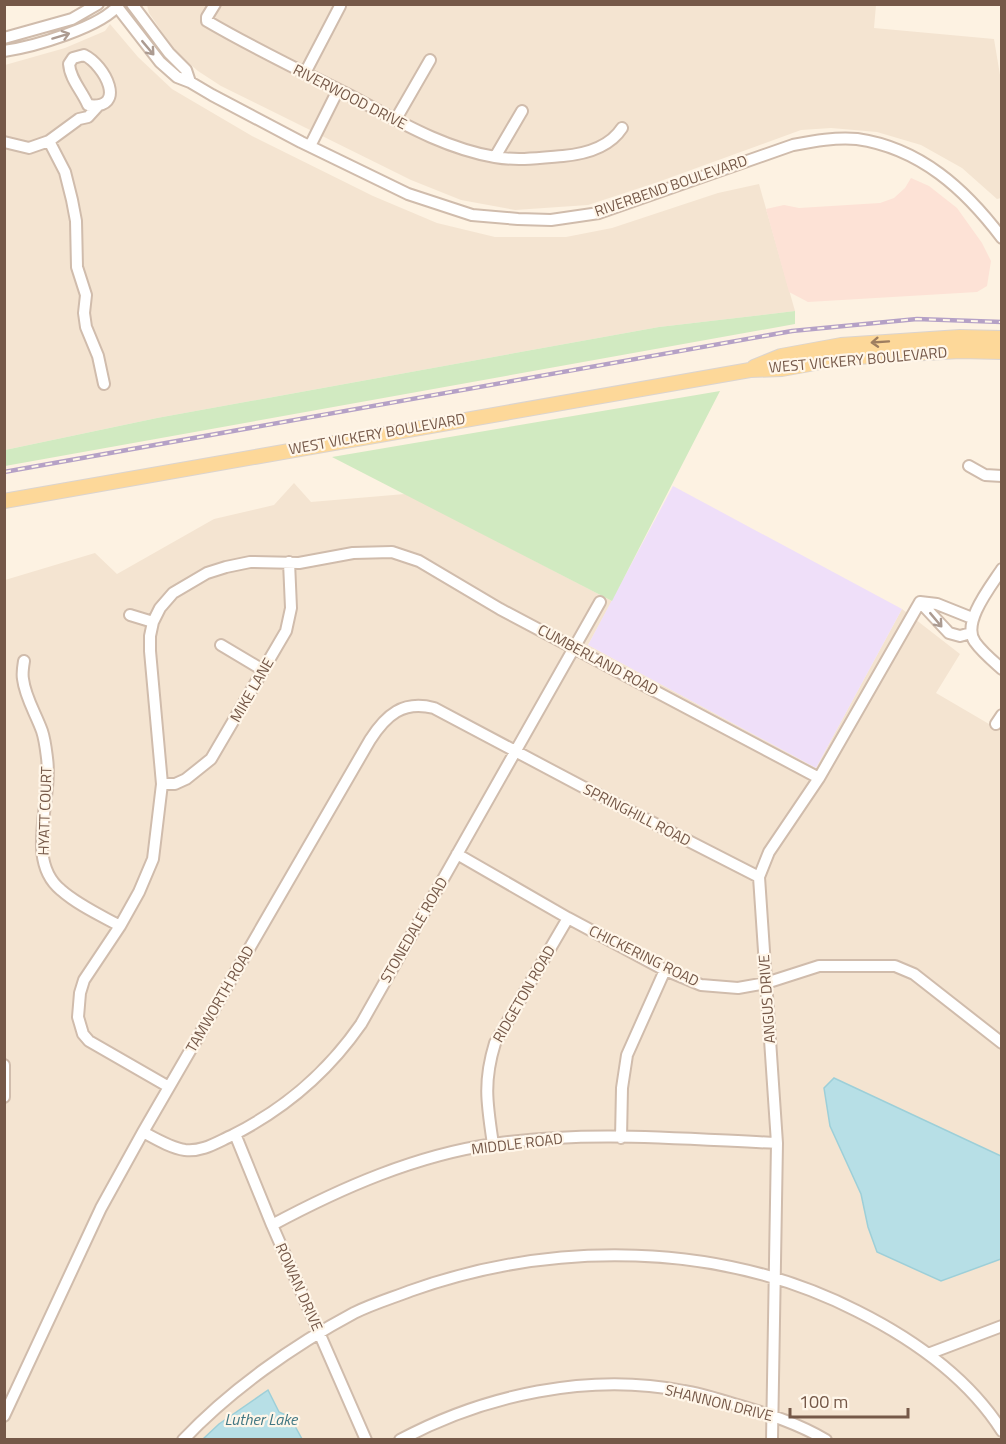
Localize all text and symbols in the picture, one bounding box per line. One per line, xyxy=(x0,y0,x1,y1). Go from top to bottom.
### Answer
one-way arrow xyxy=(51,30,70,41)
one-way arrow xyxy=(141,40,155,55)
street label: RIVERWOOD DRIVE xyxy=(289,58,411,135)
street label: RIVERBEND BOULEVARD xyxy=(591,149,750,222)
one-way arrow xyxy=(871,337,891,348)
street label: WEST VICKERY BOULEVARD xyxy=(768,340,948,379)
street label: WEST VICKERY BOULEVARD xyxy=(287,407,467,460)
one-way arrow xyxy=(930,612,943,628)
street label: CUMBERLAND ROAD xyxy=(534,618,663,701)
street label: MIKE LANE xyxy=(224,653,279,726)
street label: HYATT COURT xyxy=(31,766,58,856)
street label: SPRINGHILL ROAD xyxy=(579,777,695,852)
street label: STONEDALE ROAD xyxy=(374,873,453,987)
street label: CHICKERING ROAD xyxy=(585,919,703,992)
street label: TAMWORTH ROAD xyxy=(180,941,260,1056)
street label: RIDGETON ROAD xyxy=(486,941,561,1047)
street label: ANGUS DRIVE xyxy=(752,954,781,1044)
street label: MIDDLE ROAD xyxy=(470,1126,564,1161)
street label: ROWAN DRIVE xyxy=(270,1239,329,1334)
street label: SHANNON DRIVE xyxy=(663,1378,775,1427)
scale bar xyxy=(790,1381,908,1419)
text: 100 m xyxy=(799,1388,848,1415)
water label: Luther Lake xyxy=(225,1407,299,1431)

